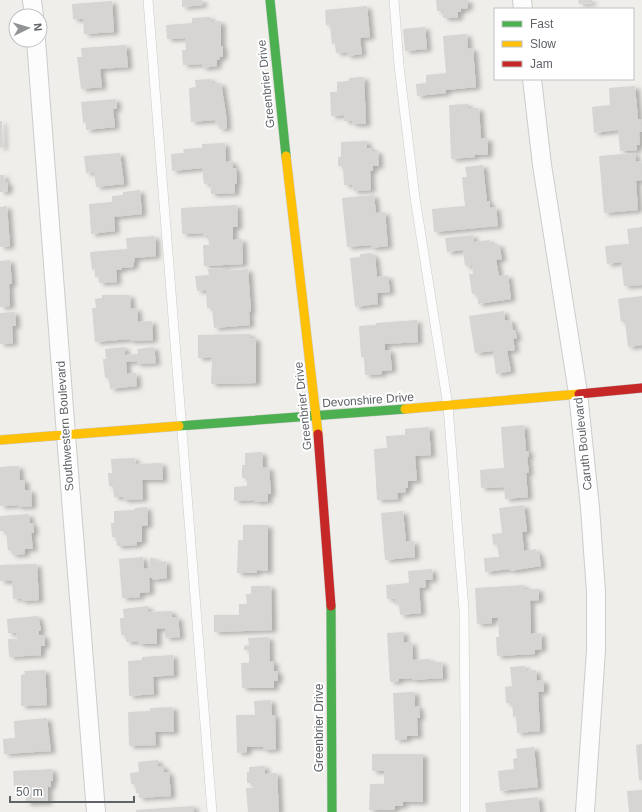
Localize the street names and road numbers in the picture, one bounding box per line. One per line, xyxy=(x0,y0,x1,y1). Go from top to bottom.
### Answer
street label: Greenbrier Drive xyxy=(254,39,278,129)
street label: Southwestern Boulevard xyxy=(53,360,77,492)
street label: Greenbrier Drive xyxy=(291,361,315,451)
street label: Devonshire Drive xyxy=(322,390,415,410)
street label: Caruth Boulevard xyxy=(571,397,595,491)
street label: Greenbrier Drive xyxy=(312,683,326,772)

